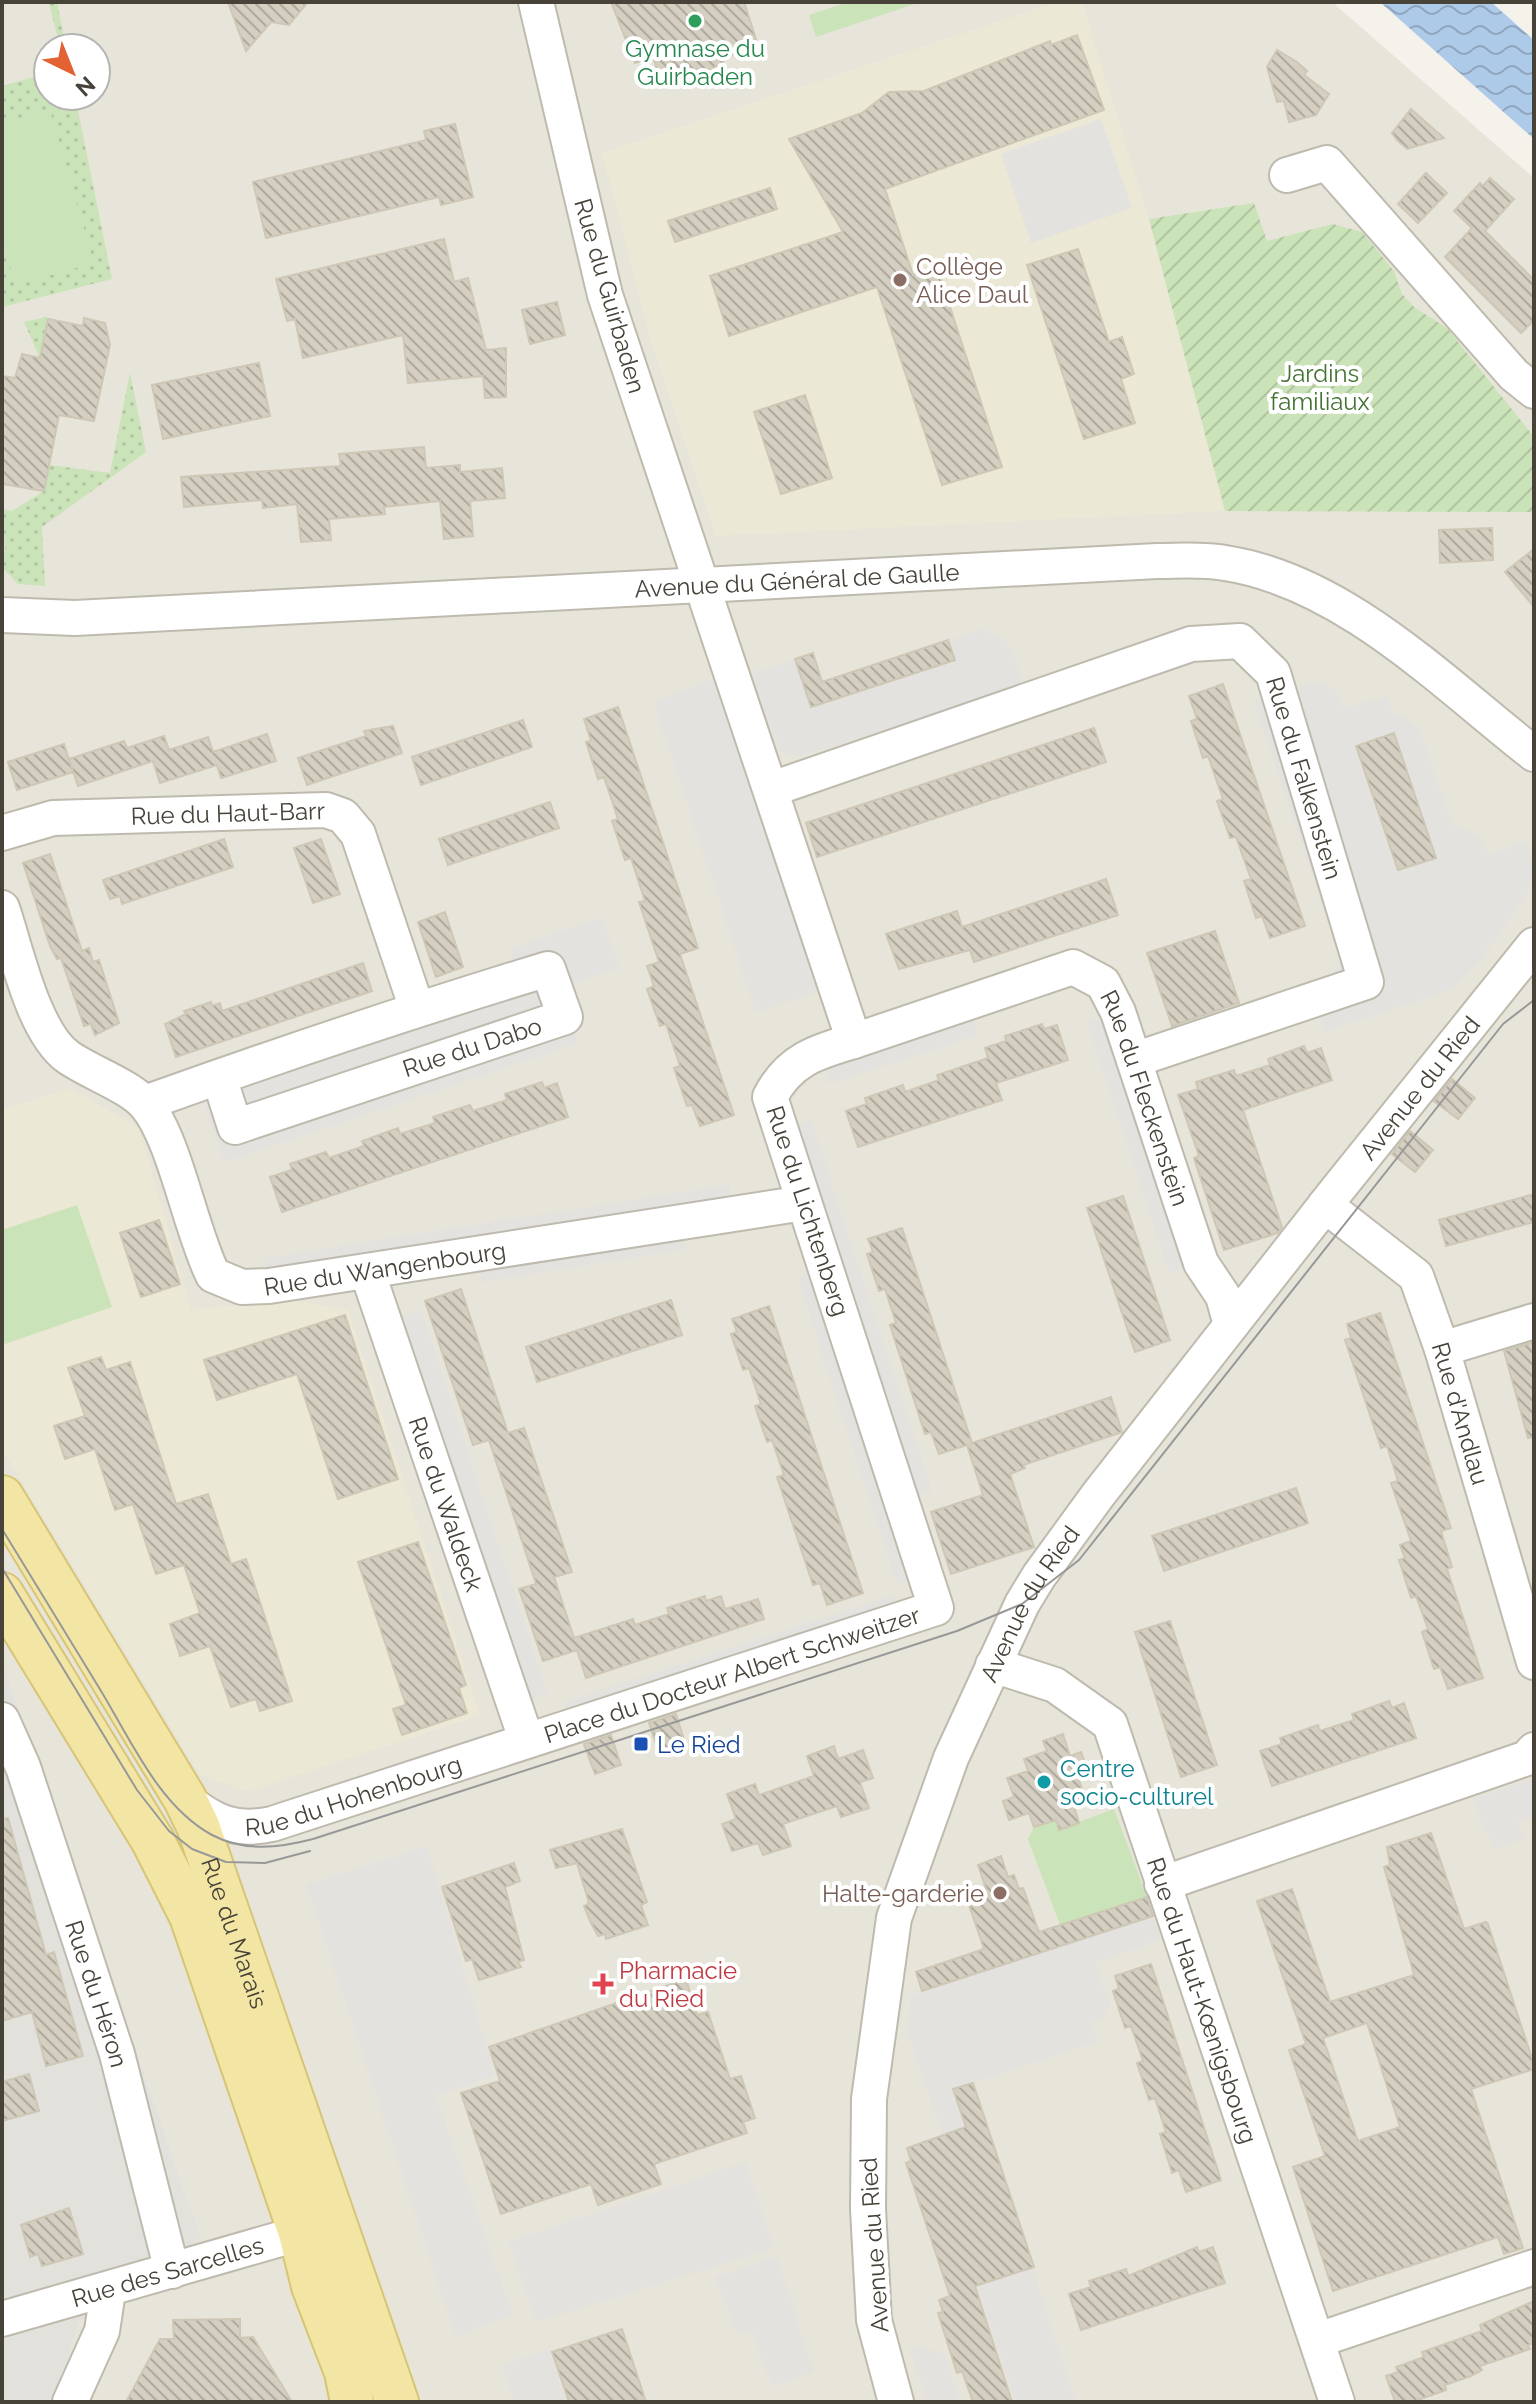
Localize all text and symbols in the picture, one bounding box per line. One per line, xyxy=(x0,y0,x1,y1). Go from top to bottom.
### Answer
marker: Gymnase du Guirbaden xyxy=(686,12,704,30)
north arrow xyxy=(32,32,112,112)
place label: Gymnase du Guirbaden xyxy=(625,34,765,91)
text: N xyxy=(71,71,101,102)
street label: Rue du Guirbaden xyxy=(568,195,652,397)
place label: Collège Alice Daul xyxy=(916,252,1029,309)
marker: Collège Alice Daul xyxy=(891,271,909,289)
park label: Jardins familiaux xyxy=(1270,359,1370,416)
street label: Avenue du Général de Gaulle xyxy=(634,557,960,603)
street label: Rue du Falkenstein xyxy=(1260,673,1349,883)
street label: Rue du Haut-Barr xyxy=(130,796,326,830)
street label: Rue du Fleckenstein xyxy=(1095,985,1196,1210)
street label: Avenue du Ried xyxy=(1353,1010,1486,1165)
street label: Rue du Dabo xyxy=(399,1011,545,1083)
street label: Rue du Lichtenberg xyxy=(760,1102,856,1320)
street label: Rue du Wangenbourg xyxy=(262,1235,508,1301)
street label: Rue d'Andlau xyxy=(1426,1339,1496,1488)
street label: Rue du Waldeck xyxy=(403,1413,489,1595)
street label: Avenue du Ried xyxy=(974,1520,1085,1686)
street label: Place du Docteur Albert Schweitzer xyxy=(540,1600,924,1749)
place label: Le Ried xyxy=(657,1730,741,1759)
marker: Le Ried xyxy=(632,1735,650,1753)
street label: Rue du Hohenbourg xyxy=(244,1749,465,1841)
place label: Centre socio-culturel xyxy=(1060,1754,1214,1811)
marker: Centre socio-culturel xyxy=(1035,1773,1053,1791)
street label: Rue du Marais xyxy=(195,1853,274,2012)
street label: Rue du Haut-Kœnigsbourg xyxy=(1141,1854,1264,2147)
place label: Halte-garderie xyxy=(822,1879,984,1908)
marker: Halte-garderie xyxy=(991,1884,1009,1902)
street label: Rue du Héron xyxy=(60,1916,134,2070)
place label: Pharmacie du Ried xyxy=(619,1956,737,2013)
marker: Pharmacie du Ried xyxy=(594,1975,612,1993)
street label: Avenue du Ried xyxy=(853,2156,895,2334)
street label: Rue des Sarcelles xyxy=(68,2230,267,2313)

